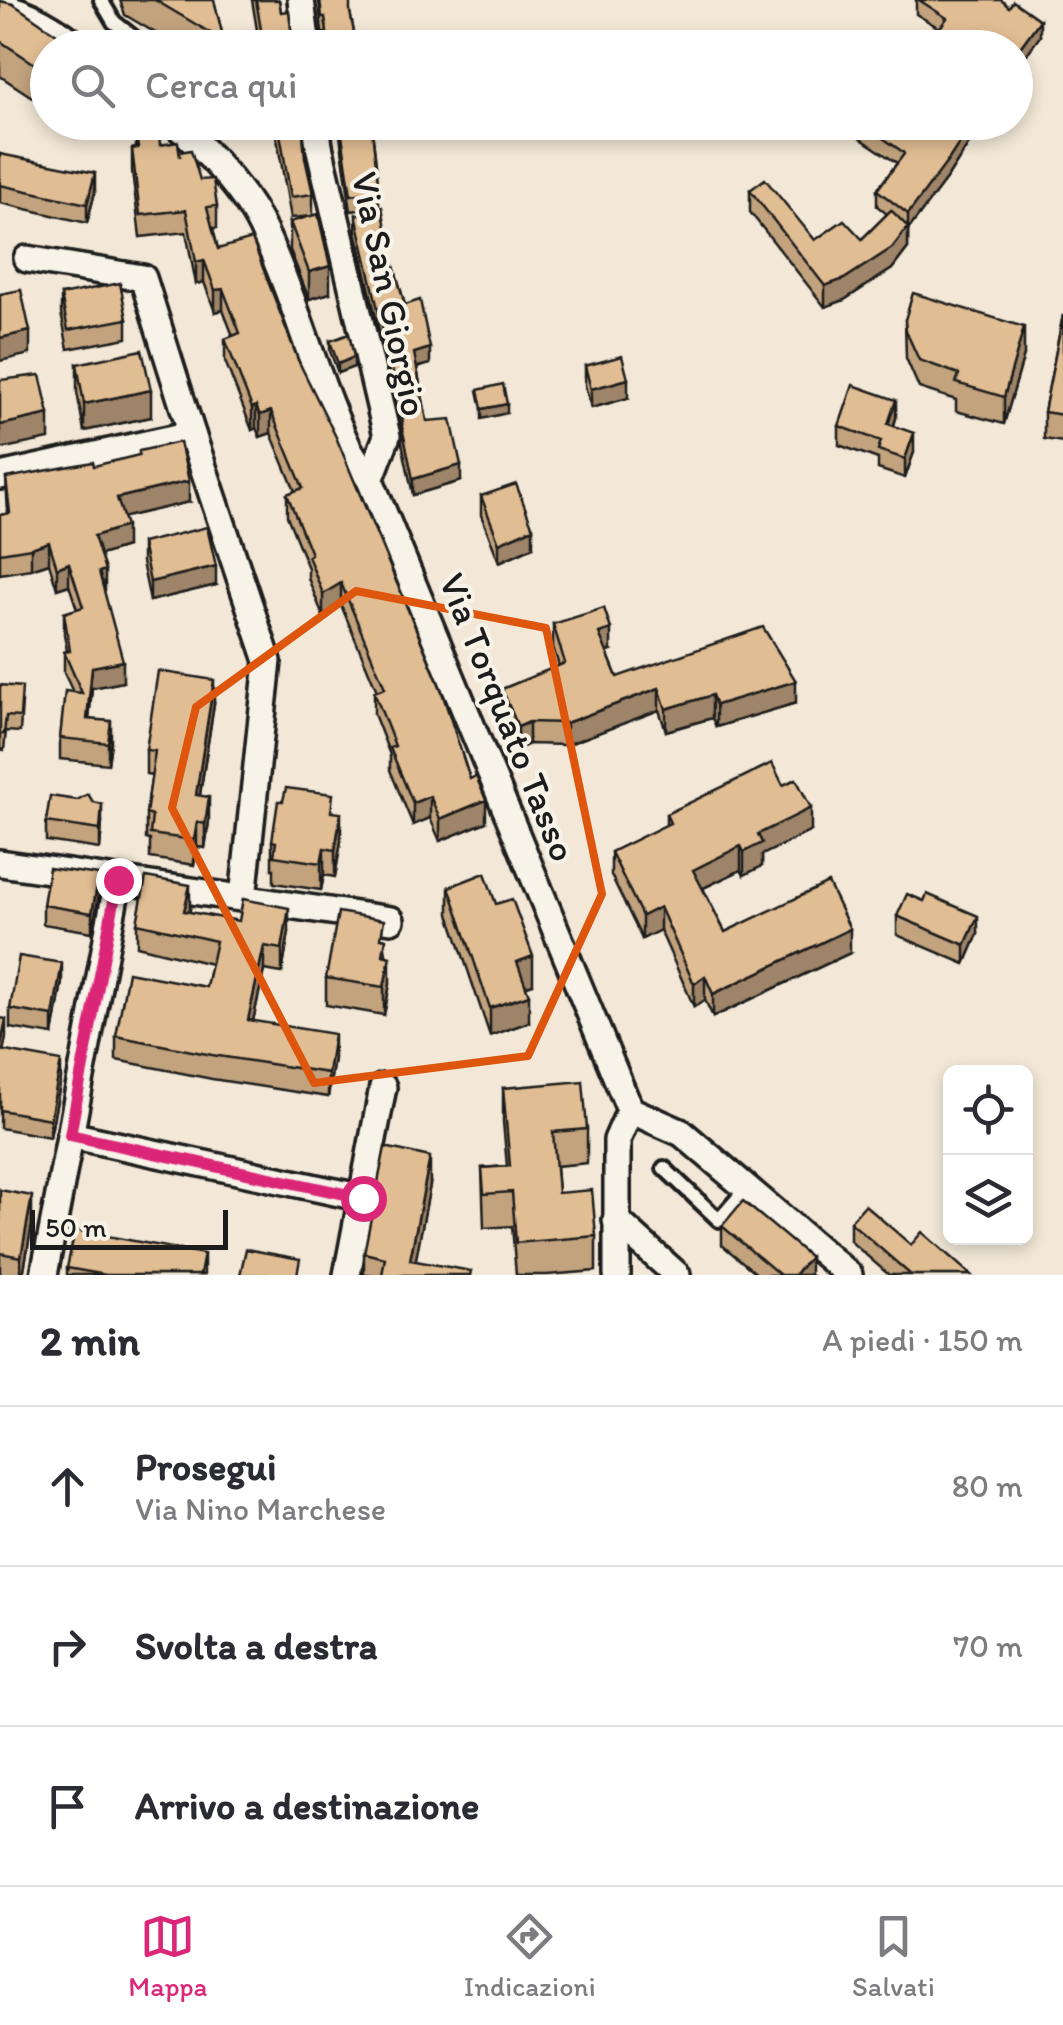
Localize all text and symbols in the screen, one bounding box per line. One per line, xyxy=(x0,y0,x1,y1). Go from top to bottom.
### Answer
search box xyxy=(30,30,1033,140)
icon: search xyxy=(65,58,120,113)
text: Cerca qui xyxy=(145,62,297,108)
street label: Via San Giorgio xyxy=(342,168,438,420)
street label: Via Torquato Tasso xyxy=(429,566,587,868)
route end xyxy=(96,858,142,904)
map controls xyxy=(943,1065,1033,1245)
button: locate xyxy=(943,1065,1033,1155)
button: layers xyxy=(943,1155,1033,1245)
route start xyxy=(341,1176,387,1222)
scale bar xyxy=(30,1205,228,1250)
text: 50 m xyxy=(45,1210,107,1244)
text: 2 min xyxy=(40,1315,140,1366)
text: A piedi · 150 m xyxy=(822,1321,1023,1359)
text: Prosegui xyxy=(135,1444,277,1490)
icon: ahead xyxy=(40,1459,95,1514)
text: 80 m xyxy=(952,1467,1023,1505)
text: Via Nino Marchese xyxy=(135,1490,386,1528)
icon: right xyxy=(40,1619,95,1674)
text: Svolta a destra xyxy=(135,1623,378,1669)
text: 70 m xyxy=(953,1627,1023,1665)
icon: arrive xyxy=(40,1779,95,1834)
text: Arrivo a destinazione xyxy=(135,1783,479,1829)
tab: Mappa xyxy=(128,1909,207,2003)
tab: Indicazioni xyxy=(464,1909,596,2003)
tab: Salvati xyxy=(852,1909,935,2003)

